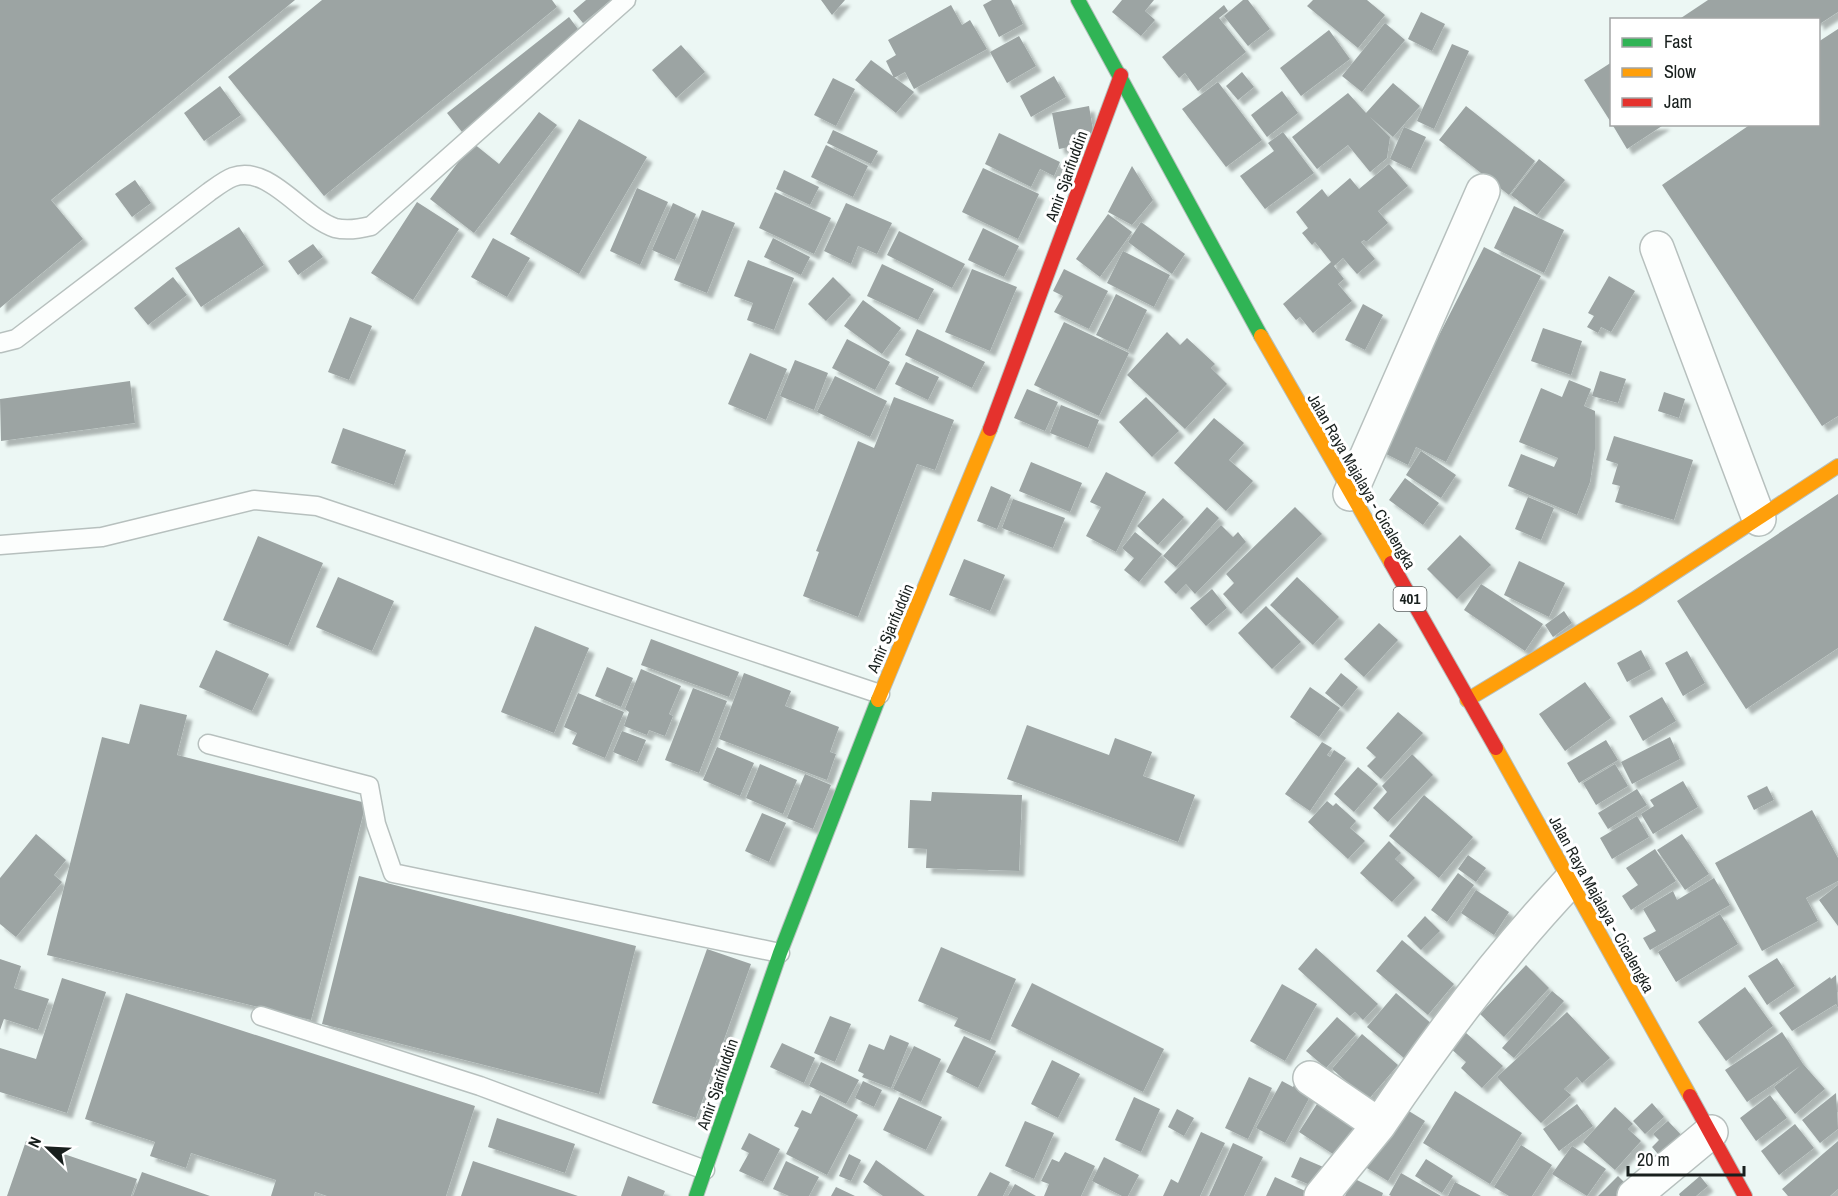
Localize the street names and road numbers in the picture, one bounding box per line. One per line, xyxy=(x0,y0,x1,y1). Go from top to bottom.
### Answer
street label: Amir Sjarifuddin xyxy=(1039,128,1093,225)
street label: Jalan Raya Majalaya - Cicalengka xyxy=(1303,389,1422,573)
street label: Amir Sjarifuddin xyxy=(861,580,919,677)
road number: 401 xyxy=(1394,587,1426,611)
street label: Jalan Raya Majalaya - Cicalengka xyxy=(1544,812,1660,997)
street label: Amir Sjarifuddin xyxy=(691,1036,743,1133)

